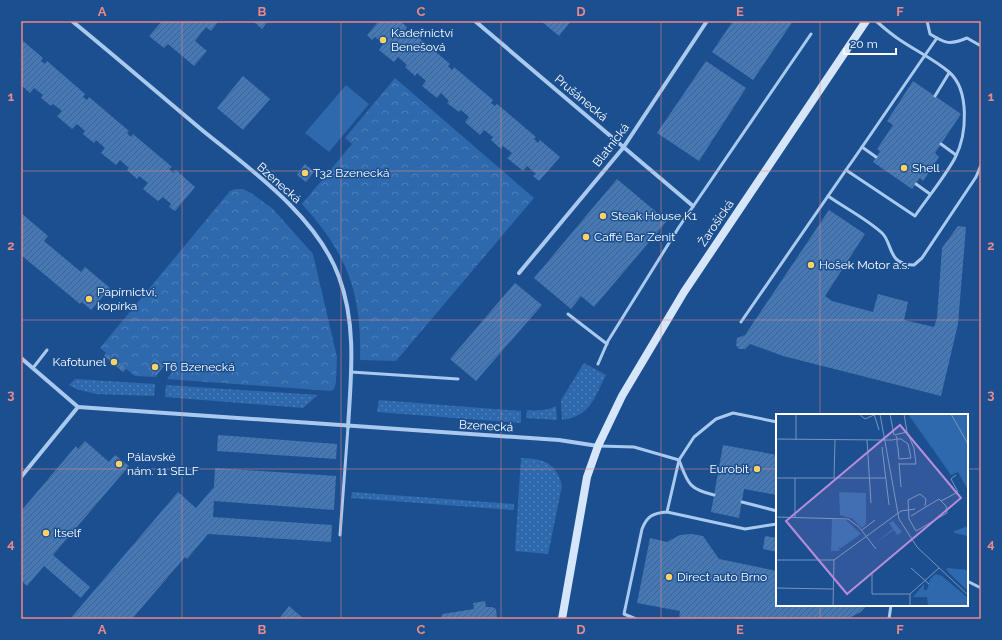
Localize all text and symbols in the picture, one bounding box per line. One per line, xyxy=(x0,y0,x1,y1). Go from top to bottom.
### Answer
text: A xyxy=(98,4,107,19)
text: B xyxy=(258,4,267,19)
text: C xyxy=(417,4,426,19)
text: D xyxy=(576,4,586,19)
text: E xyxy=(736,4,744,19)
text: F xyxy=(896,4,904,19)
place label: Kadeřnictví Benešová xyxy=(391,26,454,54)
scale bar xyxy=(844,30,896,56)
marker: Kadeřnictví Benešová xyxy=(378,35,388,45)
text: 20 m xyxy=(850,37,878,51)
street label: Prušánecká xyxy=(552,72,610,124)
text: 1 xyxy=(8,89,15,104)
text: 1 xyxy=(988,89,995,104)
street label: Blatnická xyxy=(590,121,632,169)
street label: Bzenecká xyxy=(254,160,304,206)
place label: Shell xyxy=(912,161,941,175)
marker: Shell xyxy=(899,163,909,173)
place label: T32 Bzenecká xyxy=(313,166,390,180)
marker: T32 Bzenecká xyxy=(300,168,310,178)
street label: Žarošická xyxy=(695,197,737,249)
place label: Steak House K1 xyxy=(611,209,697,223)
marker: Steak House K1 xyxy=(598,211,608,221)
place label: Caffé Bar Zenit xyxy=(594,230,675,244)
marker: Caffé Bar Zenit xyxy=(581,232,591,242)
text: 2 xyxy=(7,238,15,253)
text: 2 xyxy=(987,238,995,253)
place label: Hošek Motor a.s. xyxy=(819,258,910,272)
marker: Hošek Motor a.s. xyxy=(806,260,816,270)
place label: Papírnictví, kopírka xyxy=(97,285,157,313)
marker: Papírnictví, kopírka xyxy=(84,294,94,304)
place label: Kafotunel xyxy=(53,355,107,369)
marker: Kafotunel xyxy=(109,357,119,367)
place label: T6 Bzenecká xyxy=(163,360,235,374)
marker: T6 Bzenecká xyxy=(150,362,160,372)
text: 3 xyxy=(7,387,15,402)
text: 3 xyxy=(987,387,995,402)
inset map xyxy=(776,414,968,606)
street label: Bzenecká xyxy=(459,418,513,434)
place label: Pálavské nám. 11 SELF xyxy=(127,450,199,478)
marker: Pálavské nám. 11 SELF xyxy=(114,459,124,469)
place label: Eurobit xyxy=(710,462,749,476)
marker: Eurobit xyxy=(752,464,762,474)
place label: Itself xyxy=(54,526,82,540)
marker: Itself xyxy=(41,528,51,538)
text: 4 xyxy=(7,536,15,551)
text: 4 xyxy=(987,536,995,551)
place label: Direct auto Brno xyxy=(677,570,767,584)
marker: Direct auto Brno xyxy=(664,572,674,582)
text: A xyxy=(98,622,107,637)
text: B xyxy=(258,622,267,637)
text: C xyxy=(417,622,426,637)
text: D xyxy=(576,622,586,637)
text: E xyxy=(736,622,744,637)
text: F xyxy=(896,622,904,637)

